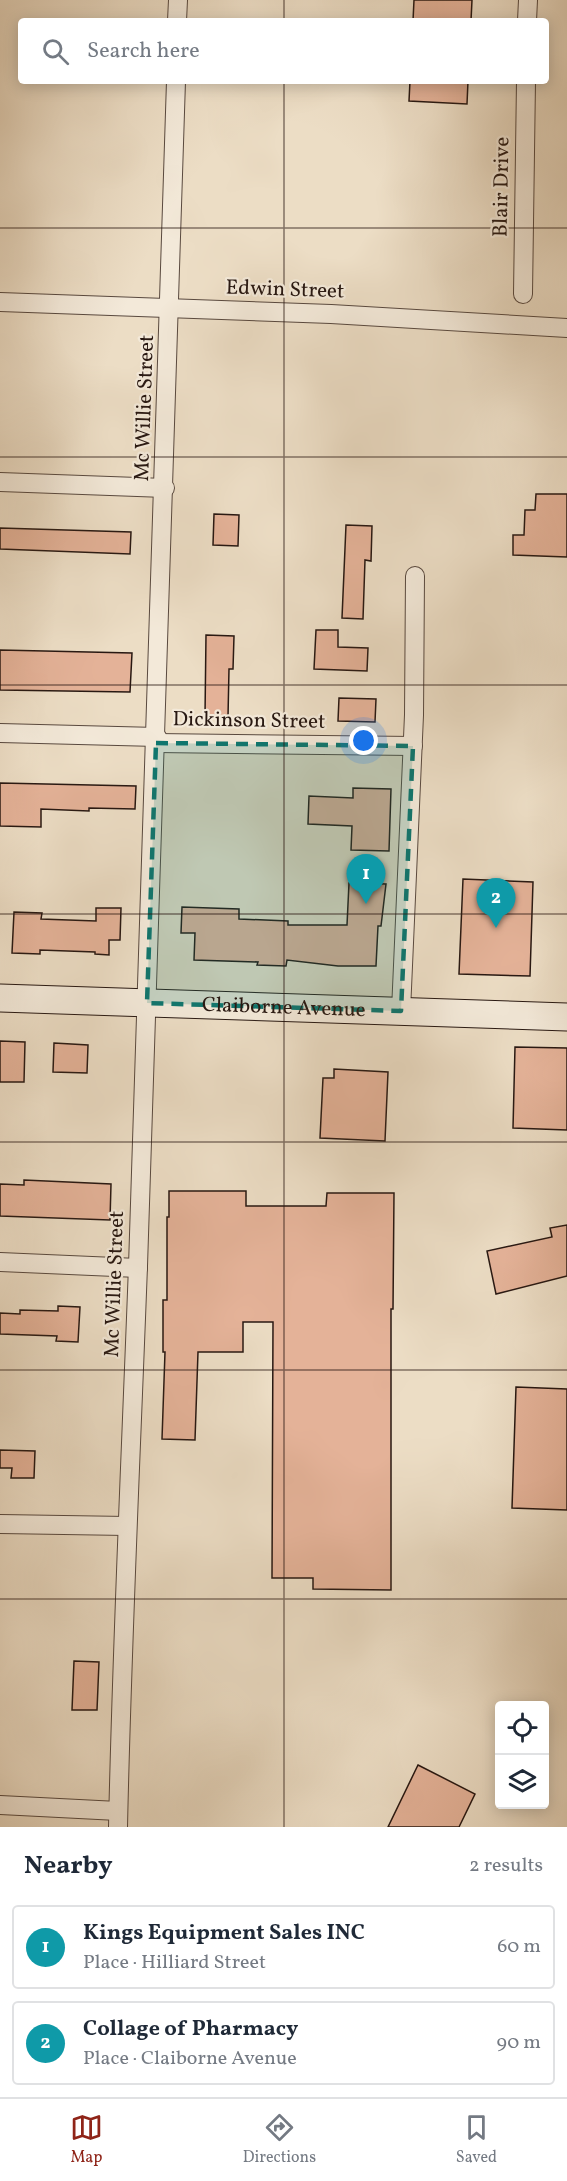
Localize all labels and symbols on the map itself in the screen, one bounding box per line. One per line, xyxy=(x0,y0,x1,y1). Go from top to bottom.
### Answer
street label: Blair Drive xyxy=(487,136,517,237)
street label: Edwin Street xyxy=(225,273,345,307)
street label: Mc Willie Street xyxy=(128,334,162,482)
street label: Dickinson Street xyxy=(172,705,326,737)
your location xyxy=(349,726,378,755)
pin: 1 xyxy=(346,854,386,904)
pin: 2 xyxy=(476,878,516,928)
street label: Claiborne Avenue xyxy=(202,990,366,1025)
street label: Mc Willie Street xyxy=(98,1210,132,1358)

